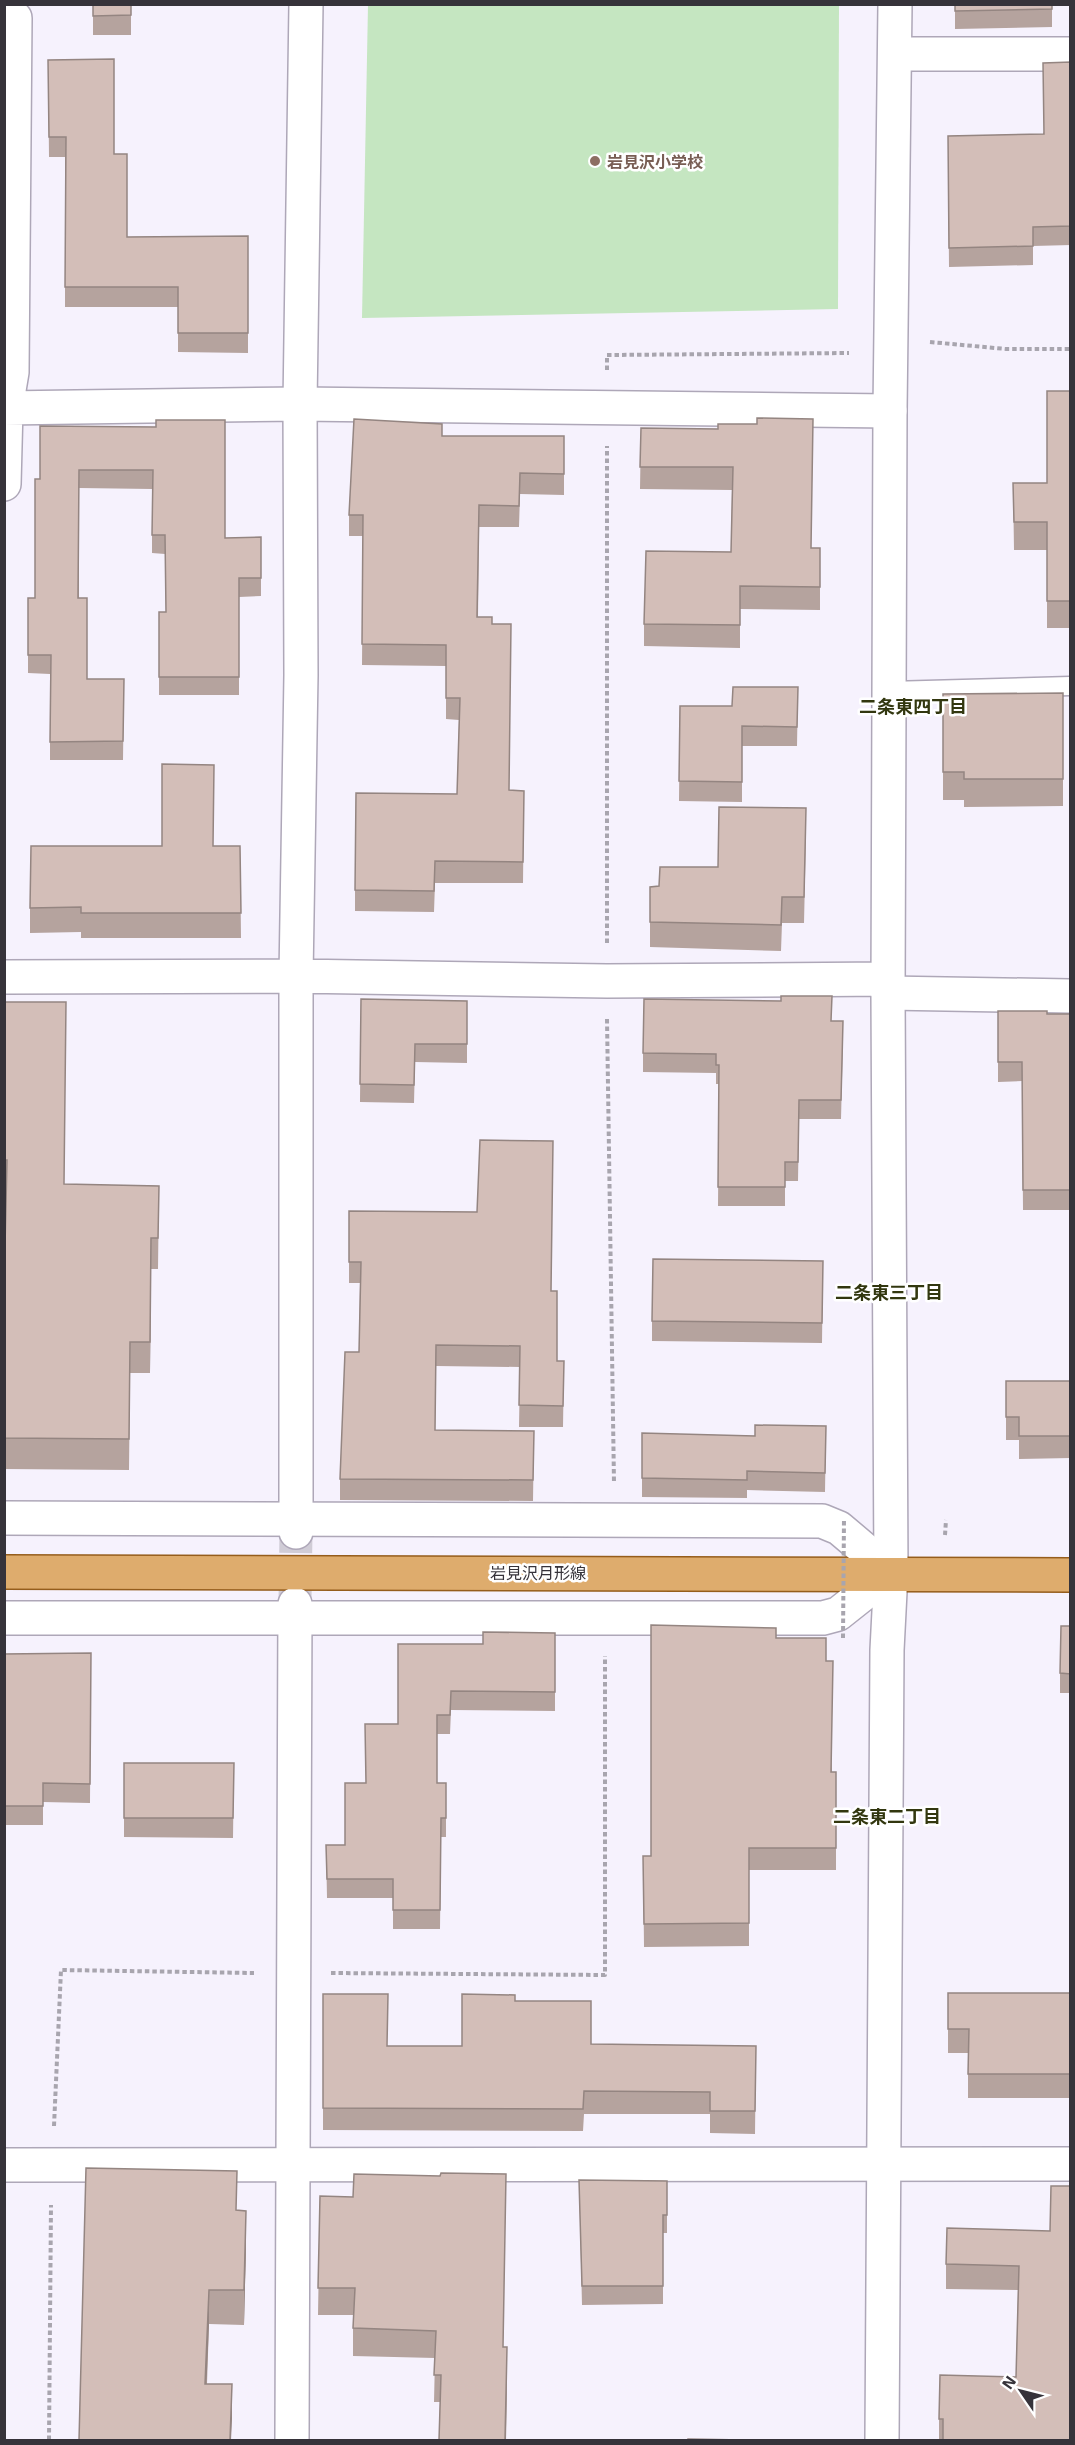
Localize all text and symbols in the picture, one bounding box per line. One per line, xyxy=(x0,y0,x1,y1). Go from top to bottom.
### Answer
place label: 岩見沢小学校 xyxy=(607,152,703,171)
marker: 岩見沢小学校 xyxy=(588,154,602,168)
district label: 二条東四丁目 xyxy=(859,695,967,717)
district label: 二条東三丁目 xyxy=(835,1281,943,1303)
street label: 岩見沢月形線 xyxy=(490,1563,586,1582)
district label: 二条東二丁目 xyxy=(833,1805,941,1827)
north arrow xyxy=(991,2361,1051,2421)
text: N xyxy=(997,2372,1019,2392)

